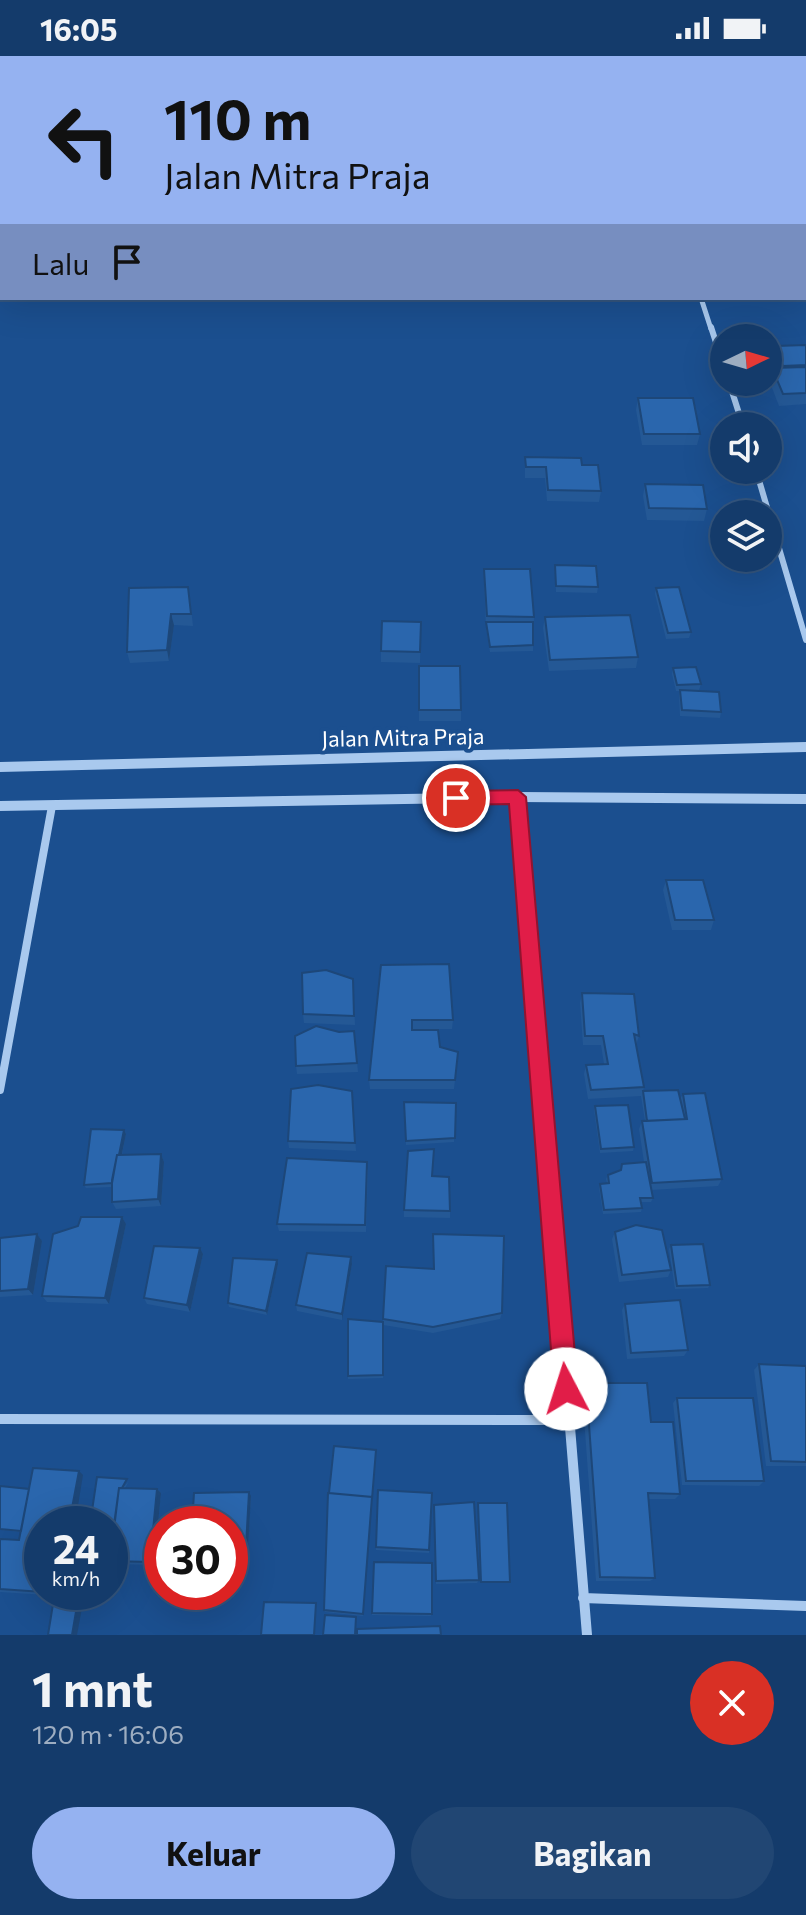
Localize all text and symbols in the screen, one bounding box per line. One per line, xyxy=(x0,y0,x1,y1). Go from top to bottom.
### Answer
text: 16:05 xyxy=(40,10,117,47)
text: 110 m xyxy=(164,83,311,152)
icon: left xyxy=(32,88,136,192)
text: Jalan Mitra Praja xyxy=(164,152,430,196)
icon: arrive xyxy=(105,240,149,284)
text: Lalu xyxy=(32,244,89,281)
north arrow xyxy=(710,324,782,396)
map controls xyxy=(710,324,782,572)
button: sound xyxy=(710,412,782,484)
button: layers xyxy=(710,500,782,572)
street label: Jalan Mitra Praja xyxy=(321,722,485,752)
pin xyxy=(422,764,490,832)
icon: arrive xyxy=(434,776,478,820)
position arrow xyxy=(524,1347,608,1431)
speed limit sign: 30 xyxy=(144,1506,248,1610)
text: 24 xyxy=(53,1523,99,1572)
text: km/h xyxy=(52,1566,100,1590)
text: 1 mnt xyxy=(32,1658,153,1717)
button: close xyxy=(690,1661,774,1745)
text: 120 m · 16:06 xyxy=(32,1718,184,1749)
button: Keluar xyxy=(32,1807,395,1899)
button: Bagikan xyxy=(411,1807,774,1899)

